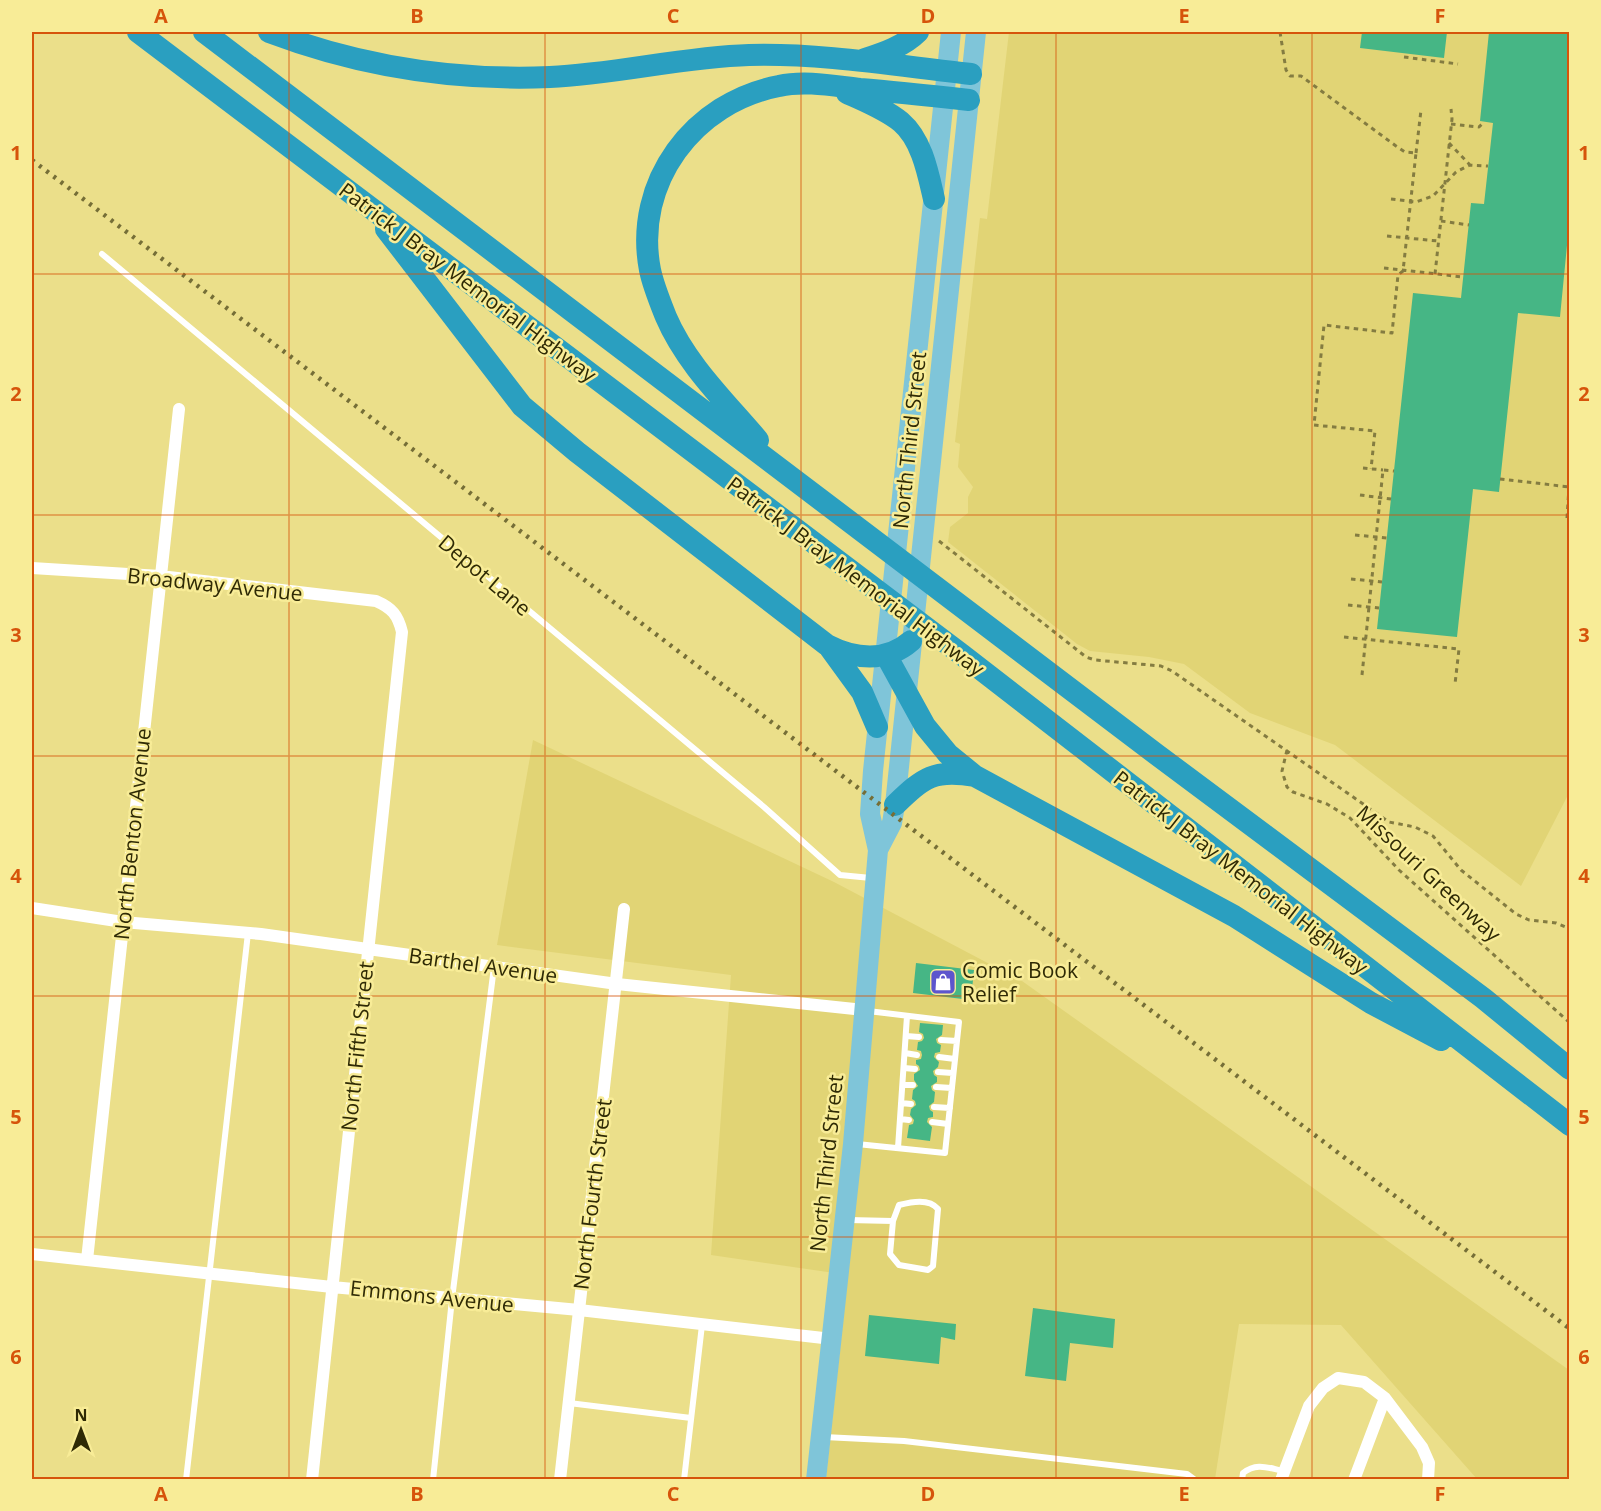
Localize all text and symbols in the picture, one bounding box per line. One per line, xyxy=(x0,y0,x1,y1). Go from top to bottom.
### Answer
text: A xyxy=(154,2,168,29)
text: B xyxy=(410,2,424,29)
text: C xyxy=(667,2,680,29)
text: D xyxy=(921,2,935,29)
text: E xyxy=(1178,2,1190,29)
text: F xyxy=(1435,2,1445,29)
text: 1 xyxy=(10,139,22,166)
text: 1 xyxy=(1578,139,1590,166)
street label: Patrick J Bray Memorial Highway xyxy=(334,176,603,388)
street label: North Third Street xyxy=(886,350,932,530)
text: 2 xyxy=(10,380,22,407)
text: 2 xyxy=(1578,380,1590,407)
street label: Patrick J Bray Memorial Highway xyxy=(722,470,991,682)
street label: Depot Lane xyxy=(433,528,537,622)
street label: Broadway Avenue xyxy=(126,561,304,607)
text: 3 xyxy=(10,621,22,648)
text: 3 xyxy=(1578,621,1590,648)
street label: North Benton Avenue xyxy=(107,727,157,941)
street label: Patrick J Bray Memorial Highway xyxy=(1108,764,1374,981)
street label: Missouri Greenway xyxy=(1351,799,1508,948)
text: 4 xyxy=(10,862,22,889)
text: 4 xyxy=(1578,862,1590,889)
street label: Barthel Avenue xyxy=(407,941,559,989)
place label: Comic Book Relief xyxy=(962,956,1078,1008)
street label: North Fifth Street xyxy=(334,960,380,1132)
shop icon: Comic Book Relief xyxy=(928,967,958,997)
street label: North Third Street xyxy=(803,1073,849,1253)
street label: North Fourth Street xyxy=(566,1097,618,1291)
text: 5 xyxy=(10,1103,22,1130)
text: 5 xyxy=(1578,1103,1590,1130)
street label: Emmons Avenue xyxy=(349,1273,515,1319)
text: 6 xyxy=(10,1343,22,1370)
text: 6 xyxy=(1578,1343,1590,1370)
north arrow xyxy=(51,1400,111,1460)
text: N xyxy=(74,1404,88,1426)
text: A xyxy=(154,1480,168,1507)
text: B xyxy=(410,1480,424,1507)
text: C xyxy=(667,1480,680,1507)
text: D xyxy=(921,1480,935,1507)
text: E xyxy=(1178,1480,1190,1507)
text: F xyxy=(1435,1480,1445,1507)

